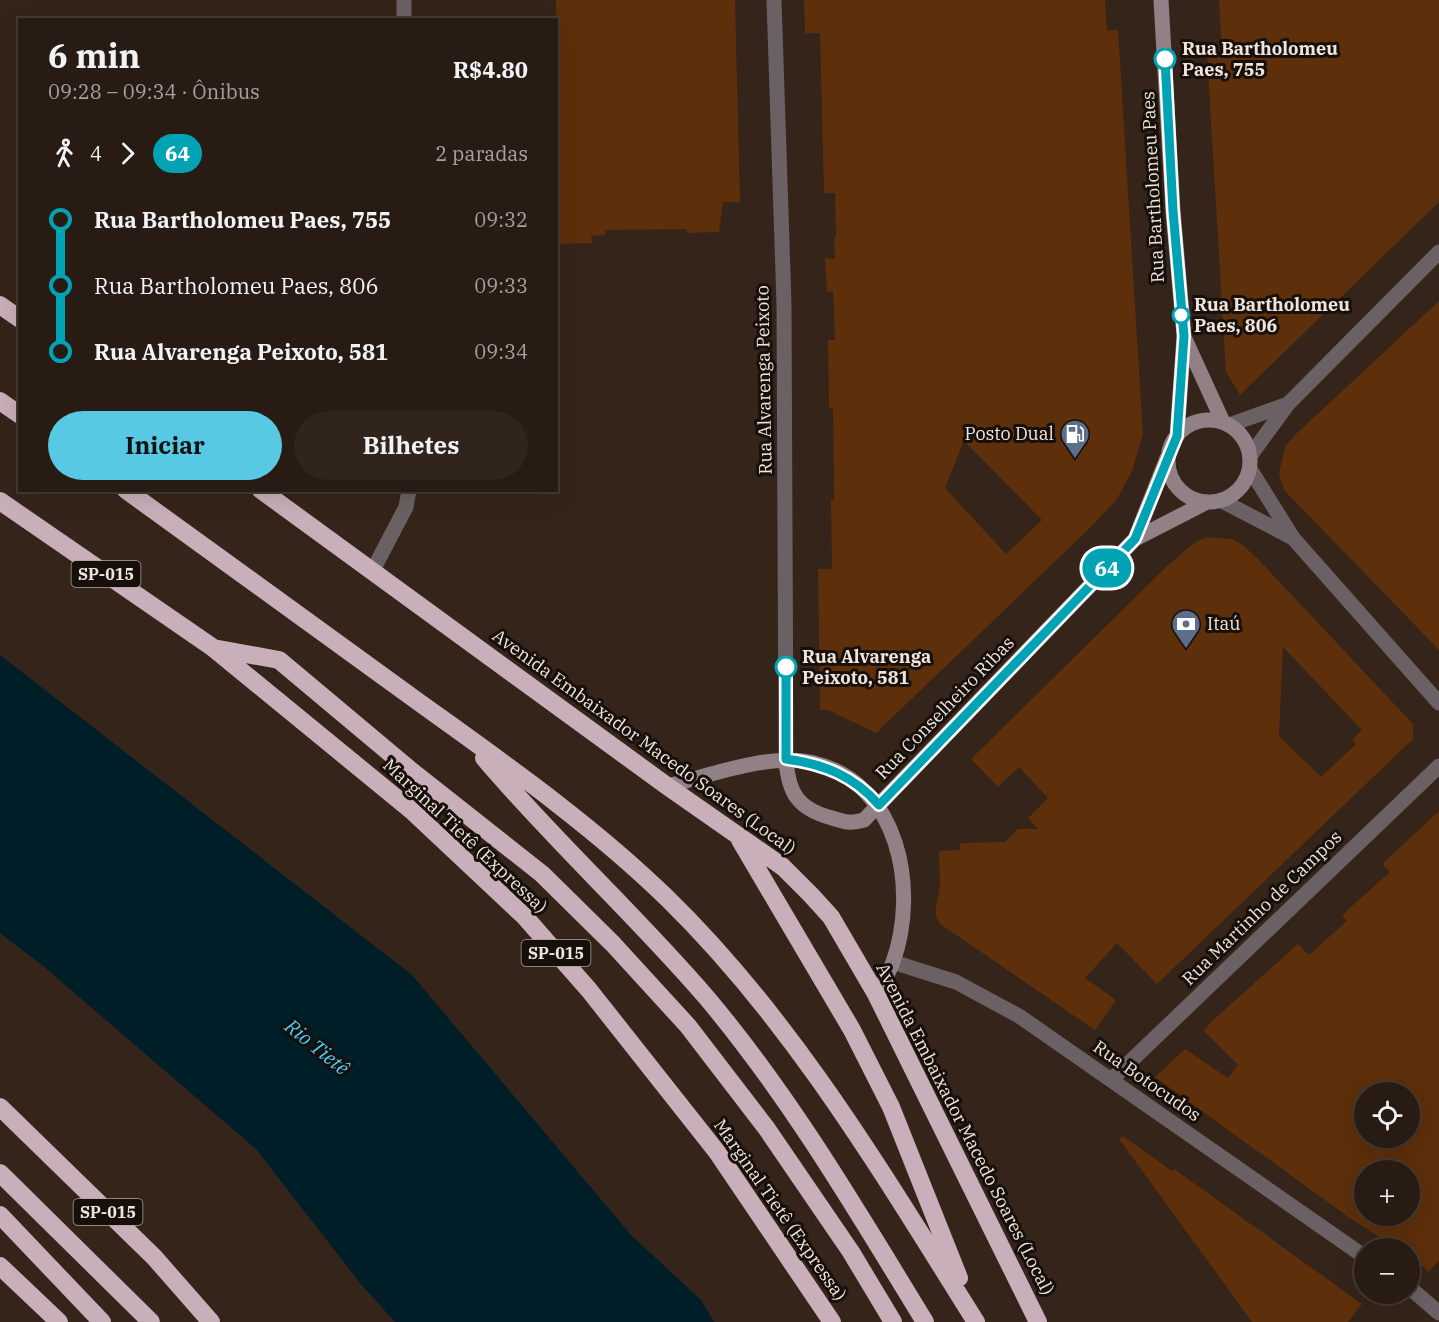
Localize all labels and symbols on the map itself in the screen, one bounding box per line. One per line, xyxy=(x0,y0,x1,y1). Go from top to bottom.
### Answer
place label: Rua Bartholomeu Paes, 755 xyxy=(1182,37,1338,81)
marker: Rua Bartholomeu Paes, 755 xyxy=(1154,48,1176,70)
street label: Rua Bartholomeu Paes xyxy=(1136,91,1169,283)
street label: Rua Alvarenga Peixoto xyxy=(750,285,777,475)
place label: Rua Bartholomeu Paes, 806 xyxy=(1194,293,1350,337)
marker: Rua Bartholomeu Paes, 806 xyxy=(1172,306,1190,324)
fuel station icon: Posto Dual xyxy=(1059,418,1091,460)
place label: Posto Dual xyxy=(965,422,1054,445)
line badge: 64 xyxy=(1080,548,1134,588)
road number: SP-015 xyxy=(72,561,140,587)
bank icon: Itaú xyxy=(1170,608,1202,650)
place label: Itaú xyxy=(1207,612,1240,635)
street label: Avenida Embaixador Macedo Soares (Local) xyxy=(488,624,801,860)
street label: Rua Conselheiro Ribas xyxy=(870,631,1019,784)
place label: Rua Alvarenga Peixoto, 581 xyxy=(802,645,931,689)
marker: Rua Alvarenga Peixoto, 581 xyxy=(775,656,797,678)
street label: Marginal Tietê (Expressa) xyxy=(378,753,552,918)
street label: Rua Martinho de Campos xyxy=(1177,825,1346,990)
road number: SP-015 xyxy=(522,940,590,966)
street label: Avenida Embaixador Macedo Soares (Local) xyxy=(871,959,1060,1299)
water label: Rio Tietê xyxy=(279,1012,356,1082)
street label: Rua Botocudos xyxy=(1089,1035,1206,1126)
street label: Marginal Tietê (Expressa) xyxy=(709,1114,852,1305)
road number: SP-015 xyxy=(74,1199,142,1225)

